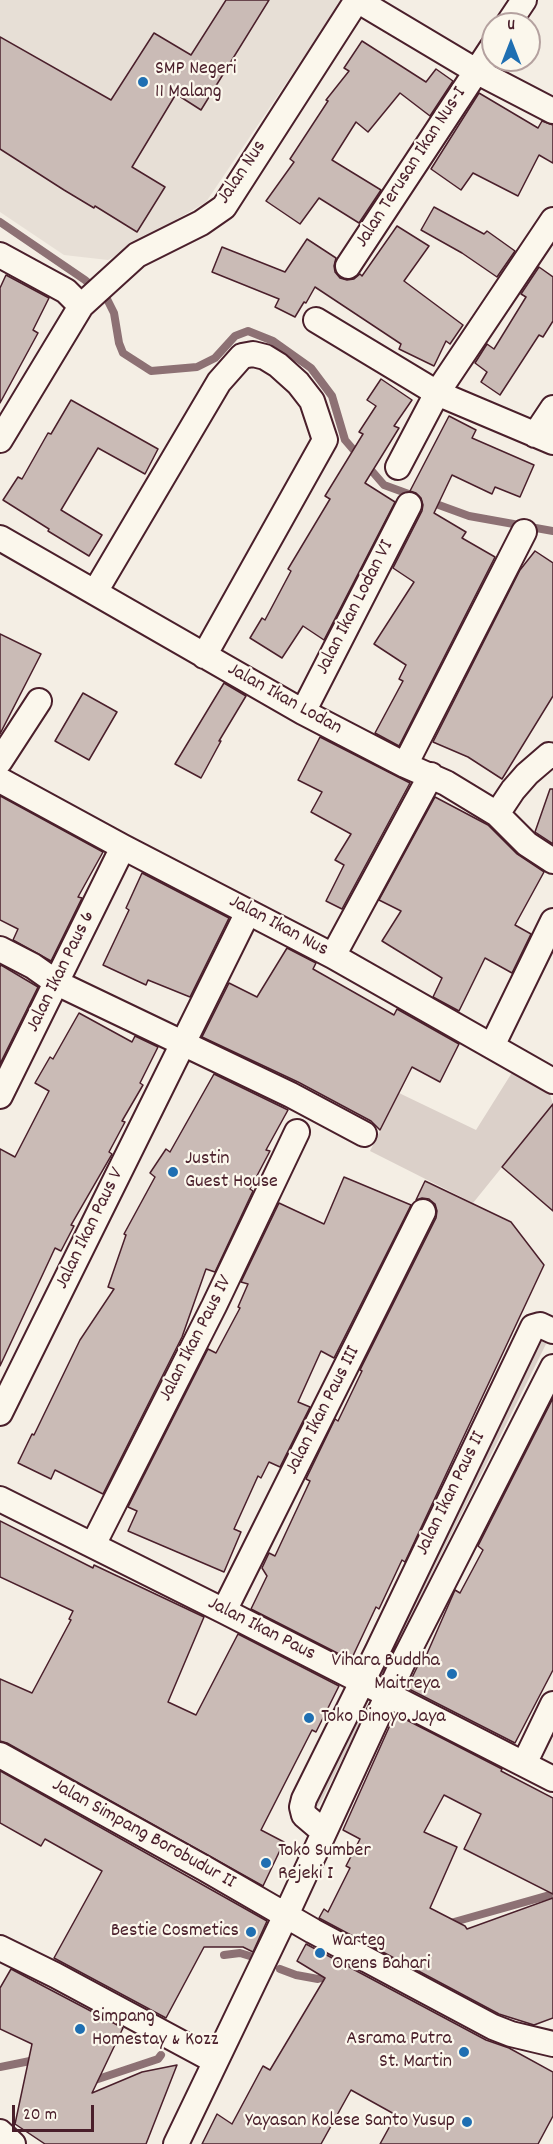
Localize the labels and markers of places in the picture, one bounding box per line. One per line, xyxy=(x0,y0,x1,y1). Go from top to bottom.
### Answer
place label: SMP Negeri 11 Malang xyxy=(155,58,237,105)
marker: SMP Negeri 11 Malang xyxy=(136,75,150,89)
place label: Justin Guest House xyxy=(185,1148,278,1195)
marker: Justin Guest House xyxy=(166,1165,180,1179)
place label: Vihara Buddha Maitreya xyxy=(331,1650,440,1697)
marker: Vihara Buddha Maitreya xyxy=(445,1667,459,1681)
place label: Toko Dinoyo Jaya xyxy=(321,1706,446,1730)
marker: Toko Dinoyo Jaya xyxy=(302,1711,316,1725)
place label: Toko Sumber Rejeki I xyxy=(278,1840,371,1887)
marker: Toko Sumber Rejeki I xyxy=(259,1856,273,1870)
place label: Bestie Cosmetics xyxy=(111,1920,239,1944)
marker: Bestie Cosmetics xyxy=(244,1925,258,1939)
place label: Warteg Orens Bahari xyxy=(332,1930,430,1977)
marker: Warteg Orens Bahari xyxy=(313,1946,327,1960)
place label: Simpang Homestay & Kozz xyxy=(92,2006,218,2053)
marker: Simpang Homestay & Kozz xyxy=(73,2022,87,2036)
place label: Asrama Putra St. Martin xyxy=(346,2028,452,2075)
marker: Asrama Putra St. Martin xyxy=(457,2045,471,2059)
place label: Yayasan Kolese Santo Yusup xyxy=(245,2110,455,2134)
marker: Yayasan Kolese Santo Yusup xyxy=(460,2115,474,2129)

